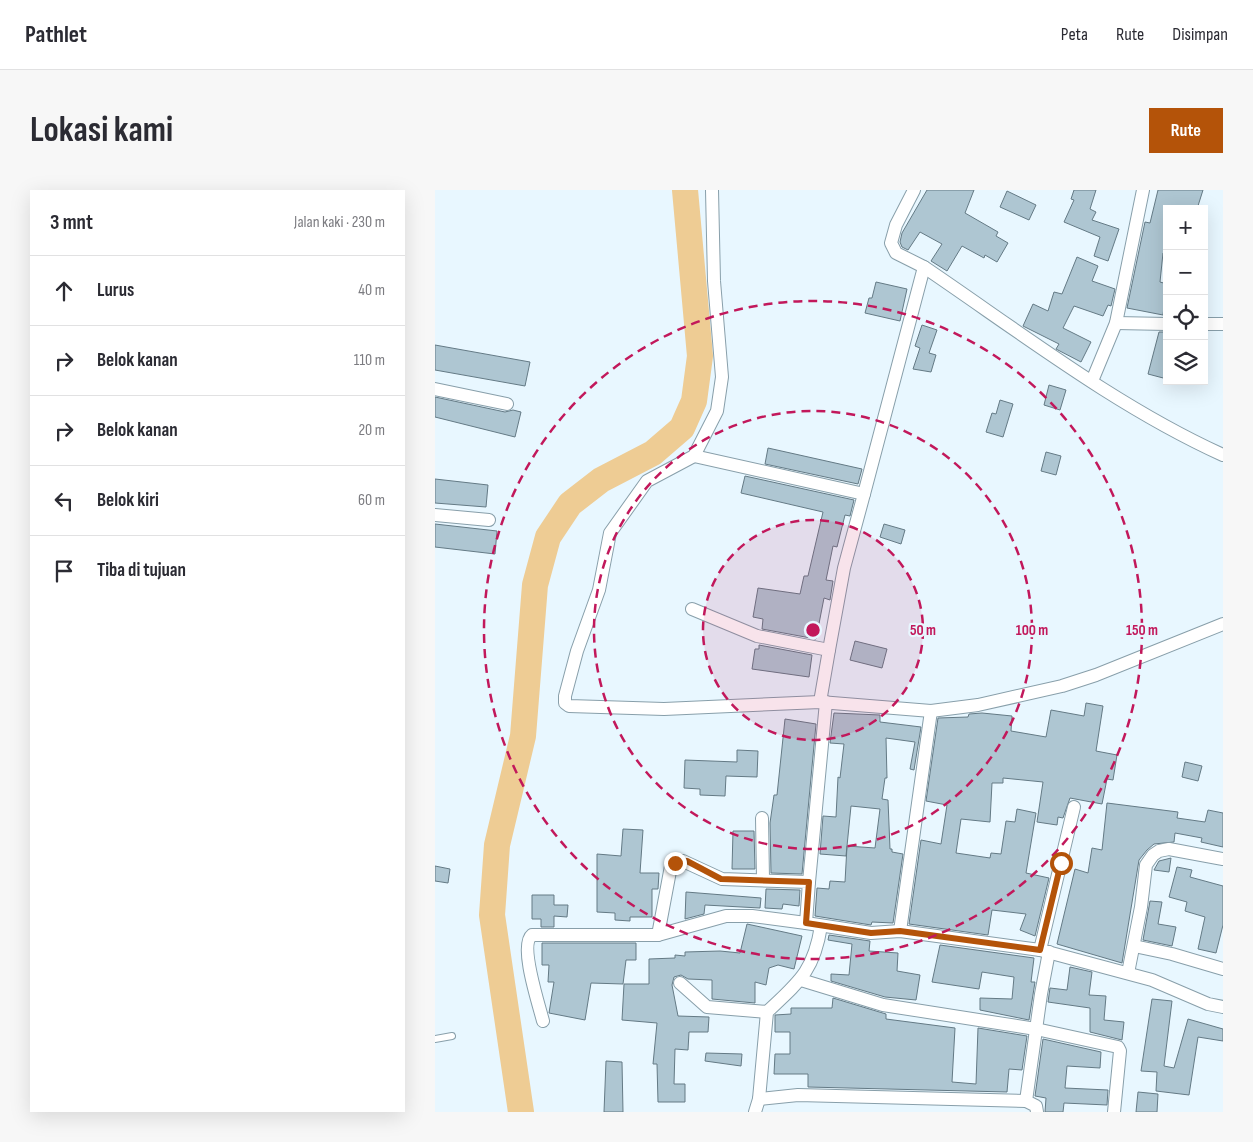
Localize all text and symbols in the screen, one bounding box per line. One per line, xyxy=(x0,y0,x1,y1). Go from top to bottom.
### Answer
text: Pathlet xyxy=(25,20,87,49)
text: Peta xyxy=(1061,24,1088,45)
text: Rute xyxy=(1116,24,1144,45)
text: Disimpan xyxy=(1172,24,1228,45)
button: Rute xyxy=(1149,108,1223,153)
text: Lokasi kami xyxy=(30,109,173,152)
map controls xyxy=(1163,205,1208,385)
button: + xyxy=(1163,205,1208,250)
text: 3 mnt xyxy=(50,210,93,235)
text: Jalan kaki · 230 m xyxy=(294,213,385,232)
button: − xyxy=(1163,250,1208,295)
icon: ahead xyxy=(50,277,78,305)
text: Lurus xyxy=(97,279,134,302)
text: 40 m xyxy=(358,281,385,300)
button: locate xyxy=(1163,295,1208,340)
button: layers xyxy=(1163,340,1208,385)
icon: right xyxy=(50,347,78,375)
text: Belok kanan xyxy=(97,349,178,372)
text: 110 m xyxy=(354,351,385,370)
icon: right xyxy=(50,417,78,445)
text: Belok kanan xyxy=(97,419,178,442)
text: 20 m xyxy=(358,421,385,440)
icon: left xyxy=(50,487,78,515)
text: Belok kiri xyxy=(97,489,159,512)
text: 60 m xyxy=(358,491,385,510)
icon: arrive xyxy=(50,557,78,585)
text: Tiba di tujuan xyxy=(97,559,186,582)
centre of rings xyxy=(804,621,822,639)
text: 50 m xyxy=(910,621,936,640)
text: 100 m xyxy=(1016,621,1048,640)
text: 150 m xyxy=(1126,621,1158,640)
route end xyxy=(664,852,687,875)
route start xyxy=(1050,852,1073,875)

